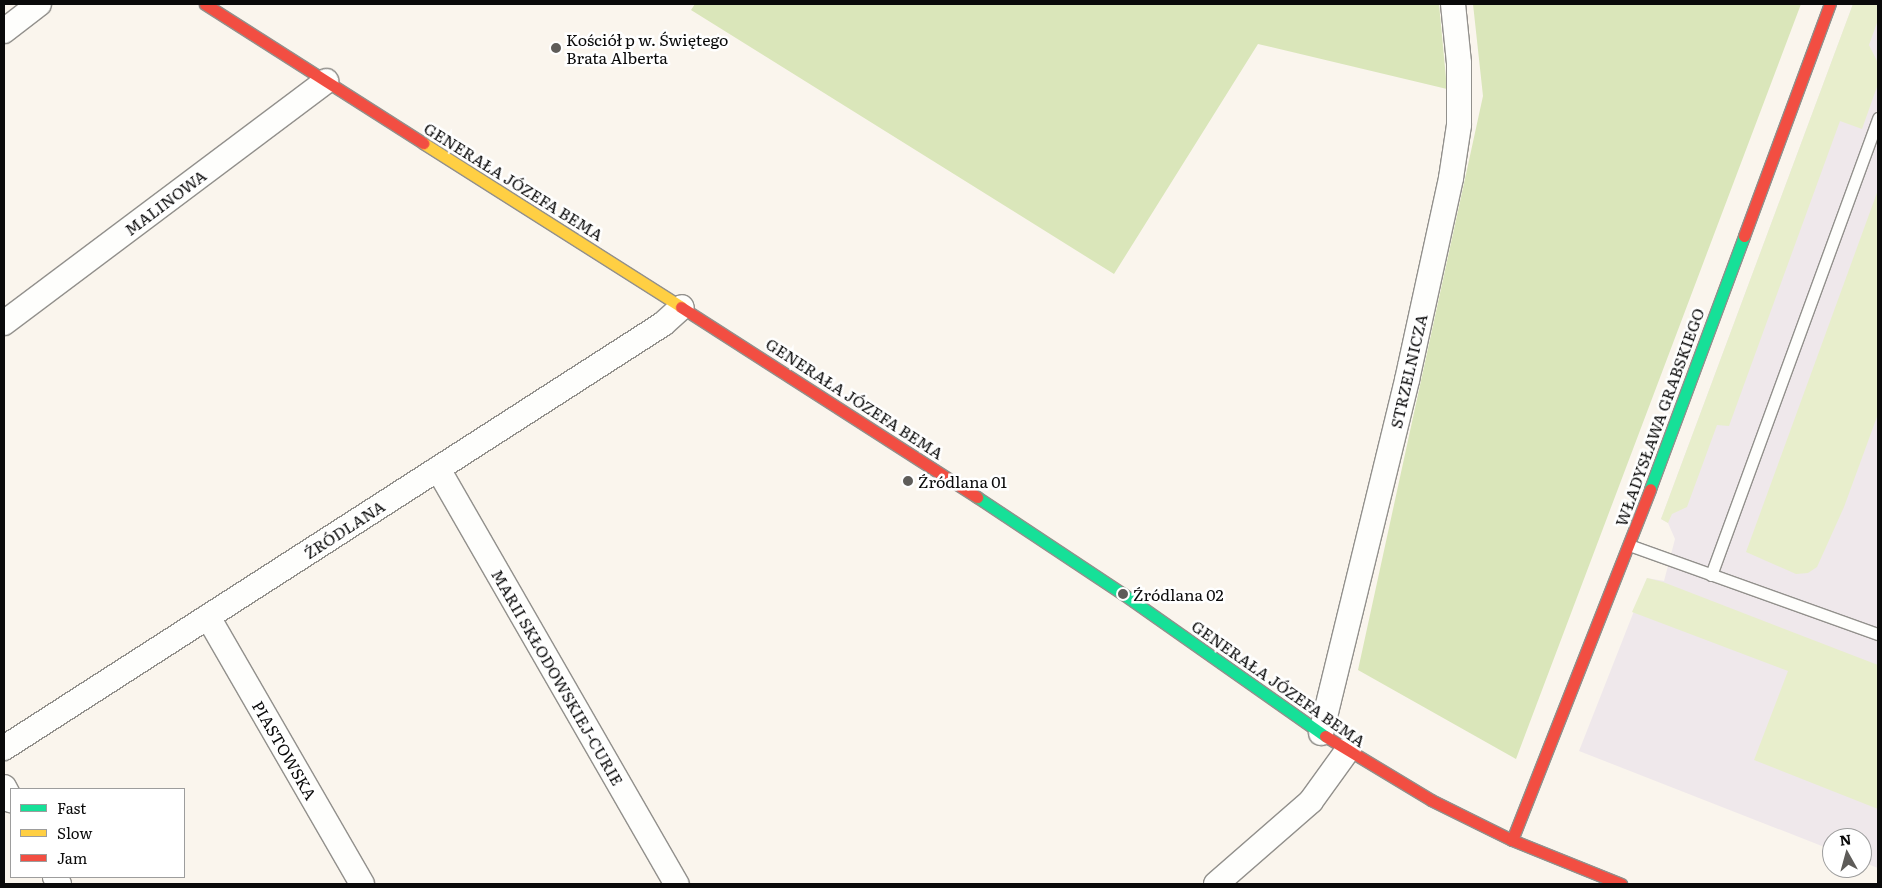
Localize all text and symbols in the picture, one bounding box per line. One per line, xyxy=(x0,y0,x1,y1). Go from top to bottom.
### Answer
place label: Kościół p w. Świętego Brata Alberta xyxy=(566,29,728,67)
marker: Kościół p w. Świętego Brata Alberta xyxy=(550,42,562,54)
street label: GENERAŁA JÓZEFA BEMA xyxy=(421,118,607,244)
street label: MALINOWA xyxy=(120,165,210,239)
street label: WŁADYSŁAWA GRABSKIEGO xyxy=(1610,305,1708,529)
street label: STRZELNICZA xyxy=(1386,312,1430,430)
street label: GENERAŁA JÓZEFA BEMA xyxy=(763,333,947,463)
place label: Źródlana 01 xyxy=(918,471,1007,491)
marker: Źródlana 01 xyxy=(902,475,914,487)
street label: ŹRÓDLANA xyxy=(300,496,388,562)
street label: MARII SKŁODOWSKIEJ-CURIE xyxy=(488,566,628,788)
place label: Źródlana 02 xyxy=(1133,584,1224,604)
marker: Źródlana 02 xyxy=(1117,588,1129,600)
street label: GENERAŁA JÓZEFA BEMA xyxy=(1188,616,1370,750)
street label: PIASTOWSKA xyxy=(249,697,321,803)
legend xyxy=(10,788,185,878)
text: Fast xyxy=(57,796,86,819)
text: Slow xyxy=(57,821,92,844)
north arrow xyxy=(1822,828,1872,878)
text: N xyxy=(1838,828,1852,850)
text: Jam xyxy=(57,846,87,869)

